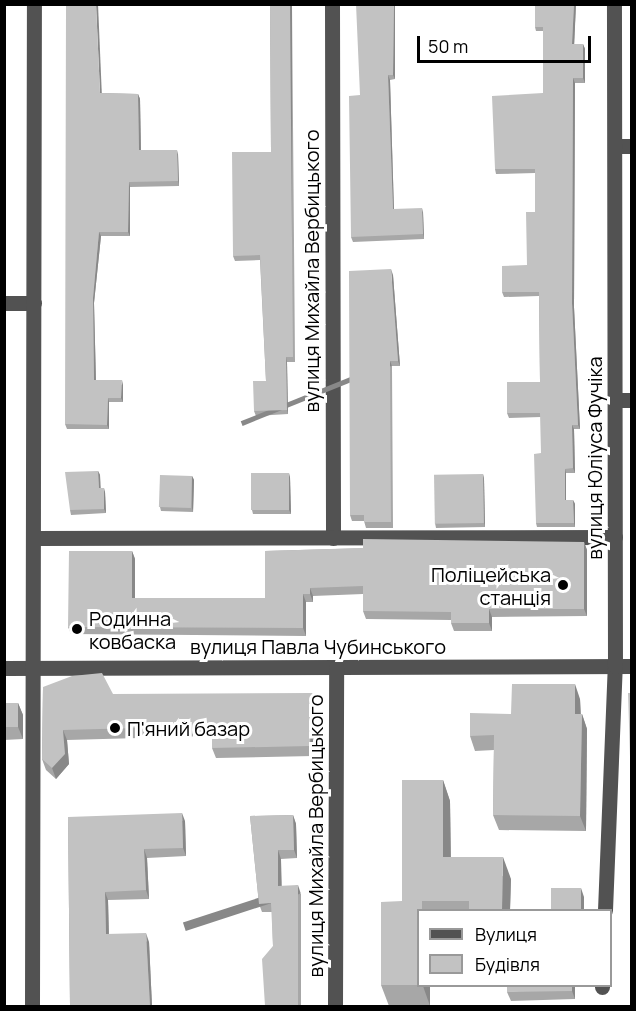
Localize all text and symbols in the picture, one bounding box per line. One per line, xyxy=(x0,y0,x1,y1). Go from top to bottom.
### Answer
scale bar xyxy=(420,24,594,62)
text: 50 m xyxy=(428,34,468,58)
street label: вулиця Михайла Вербицького xyxy=(299,130,323,412)
street label: вулиця Юліуса Фучіка xyxy=(582,356,606,560)
place label: Поліцейська станція xyxy=(431,562,551,609)
marker: Поліцейська станція xyxy=(556,578,570,592)
place label: Родинна ковбаска xyxy=(89,606,176,653)
marker: Родинна ковбаска xyxy=(70,622,84,636)
street label: вулиця Павла Чубинського xyxy=(190,634,446,658)
street label: вулиця Михайла Вербицького xyxy=(303,695,327,977)
place label: П'яний базар xyxy=(127,716,250,740)
marker: П'яний базар xyxy=(108,721,122,735)
legend xyxy=(417,909,612,987)
text: Вулиця xyxy=(475,922,537,946)
text: Будівля xyxy=(475,952,540,976)

